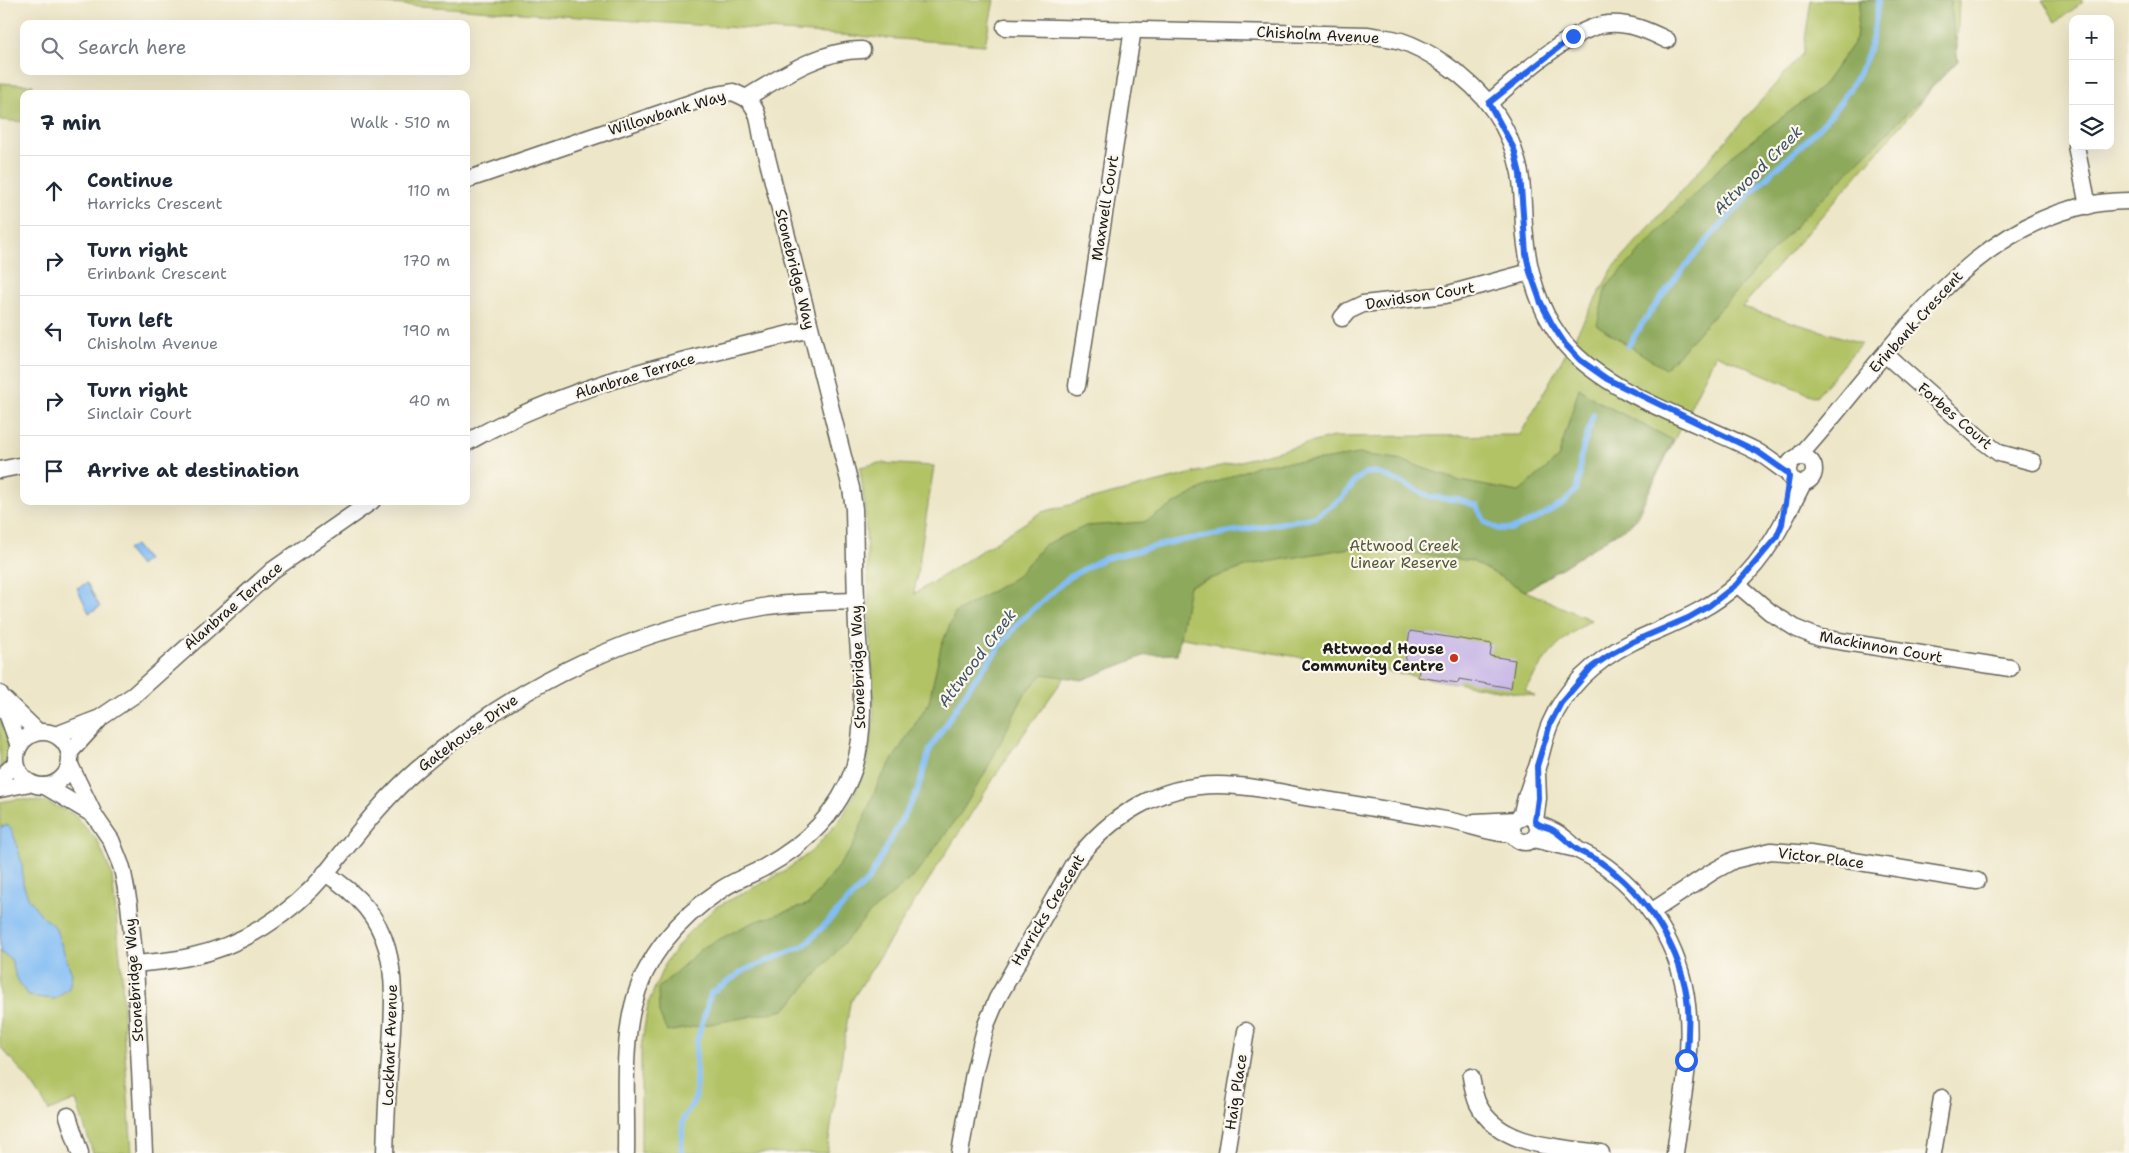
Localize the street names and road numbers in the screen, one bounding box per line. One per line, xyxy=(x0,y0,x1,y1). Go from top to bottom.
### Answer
street label: Chisholm Avenue xyxy=(1256,22,1380,48)
street label: Willowbank Way xyxy=(606,86,728,140)
street label: Maxwell Court xyxy=(1087,154,1123,262)
street label: Stonebridge Way xyxy=(770,207,820,331)
street label: Erinbank Crescent xyxy=(1865,267,1967,377)
street label: Davidson Court xyxy=(1364,278,1476,314)
street label: Alanbrae Terrace xyxy=(572,348,698,404)
street label: Forbes Court xyxy=(1913,378,1997,454)
street label: Alanbrae Terrace xyxy=(179,557,287,655)
street label: Stonebridge Way xyxy=(846,605,870,729)
street label: Mackinnon Court xyxy=(1818,626,1944,668)
street label: Gatehouse Drive xyxy=(414,690,522,776)
street label: Victor Place xyxy=(1777,843,1865,873)
street label: Harricks Crescent xyxy=(1007,850,1089,970)
street label: Stonebridge Way xyxy=(120,918,148,1042)
street label: Lockhart Avenue xyxy=(378,984,402,1106)
street label: Haig Place xyxy=(1220,1053,1252,1131)

